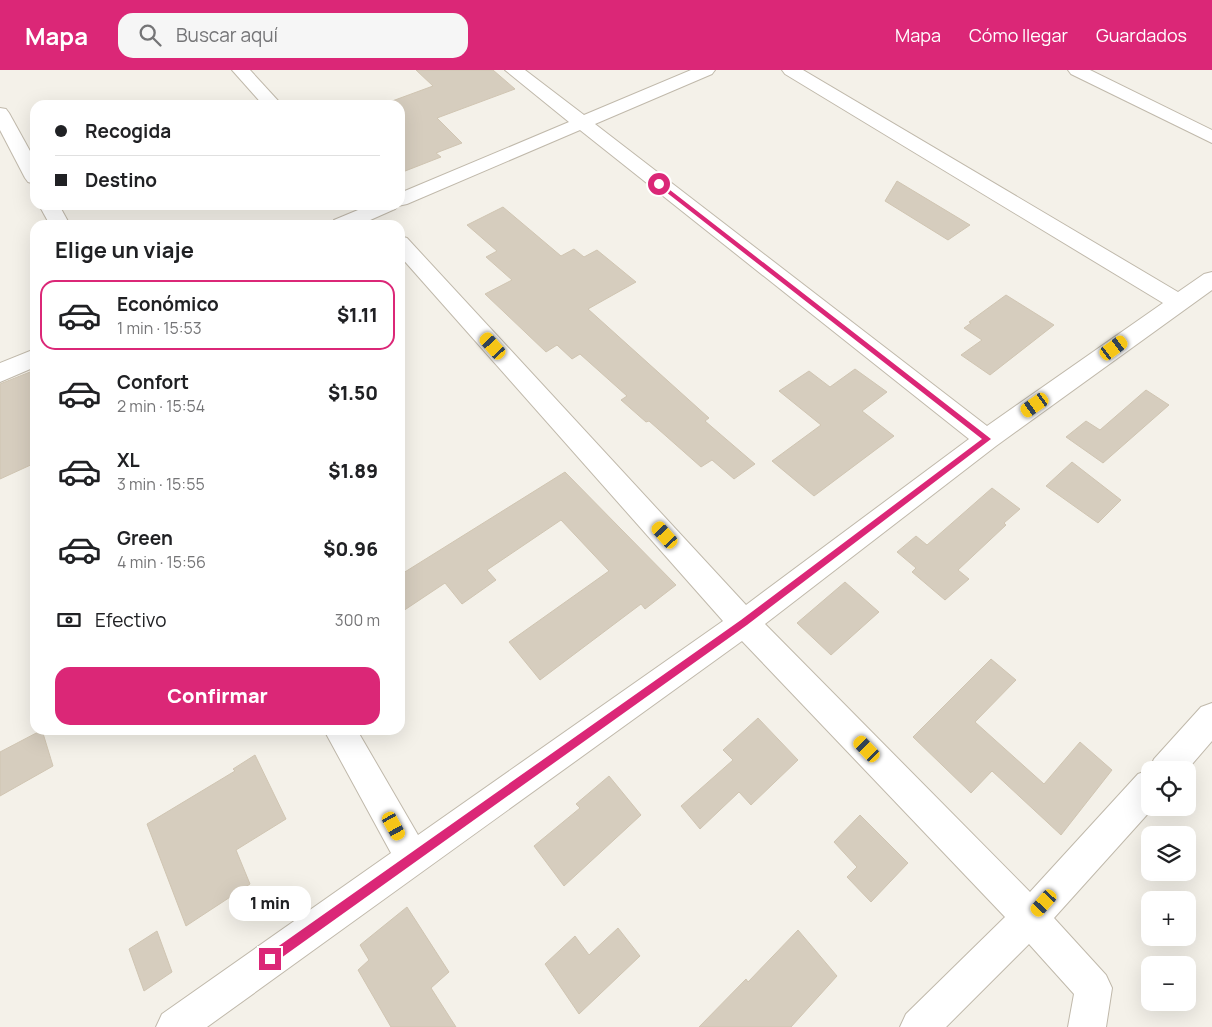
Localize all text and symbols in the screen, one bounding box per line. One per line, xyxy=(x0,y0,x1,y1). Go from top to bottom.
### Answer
search box xyxy=(118,13,468,58)
text: Mapa xyxy=(25,19,88,52)
icon: search xyxy=(136,21,164,49)
text: Buscar aquí xyxy=(176,22,278,48)
text: Mapa xyxy=(895,23,941,47)
text: Cómo llegar xyxy=(969,23,1068,47)
text: Guardados xyxy=(1096,23,1187,47)
text: Recogida xyxy=(85,118,171,144)
text: Destino xyxy=(85,167,157,193)
route start xyxy=(648,173,670,195)
text: Elige un viaje xyxy=(55,235,194,265)
text: Económico xyxy=(117,291,219,317)
icon: car xyxy=(57,293,102,338)
text: $1.11 xyxy=(337,302,378,328)
text: 1 min · 15:53 xyxy=(117,317,202,339)
car xyxy=(477,330,508,362)
car xyxy=(1097,333,1130,363)
text: Confort xyxy=(117,369,189,395)
icon: car xyxy=(57,371,102,416)
text: $1.50 xyxy=(328,380,378,406)
car xyxy=(1018,390,1051,420)
text: 2 min · 15:54 xyxy=(117,395,205,417)
text: XL xyxy=(117,447,140,473)
icon: car xyxy=(57,449,102,494)
text: $1.89 xyxy=(328,458,378,484)
text: 3 min · 15:55 xyxy=(117,473,205,495)
car xyxy=(649,519,680,551)
text: Green xyxy=(117,525,173,551)
icon: car xyxy=(57,527,102,572)
text: $0.96 xyxy=(323,536,378,562)
text: 4 min · 15:56 xyxy=(117,551,206,573)
icon: cash xyxy=(55,606,83,634)
text: Efectivo xyxy=(95,607,166,633)
text: 300 m xyxy=(335,609,380,631)
button: Confirmar xyxy=(55,667,380,725)
car xyxy=(851,733,882,765)
map controls xyxy=(1141,761,1196,1011)
button: locate xyxy=(1141,761,1196,816)
car xyxy=(380,809,407,843)
button: layers xyxy=(1141,826,1196,881)
callout: 1 min xyxy=(229,886,311,922)
car xyxy=(1028,887,1059,919)
button: + xyxy=(1141,891,1196,946)
text: 1 min xyxy=(250,892,290,914)
route end xyxy=(259,948,281,970)
button: − xyxy=(1141,956,1196,1011)

